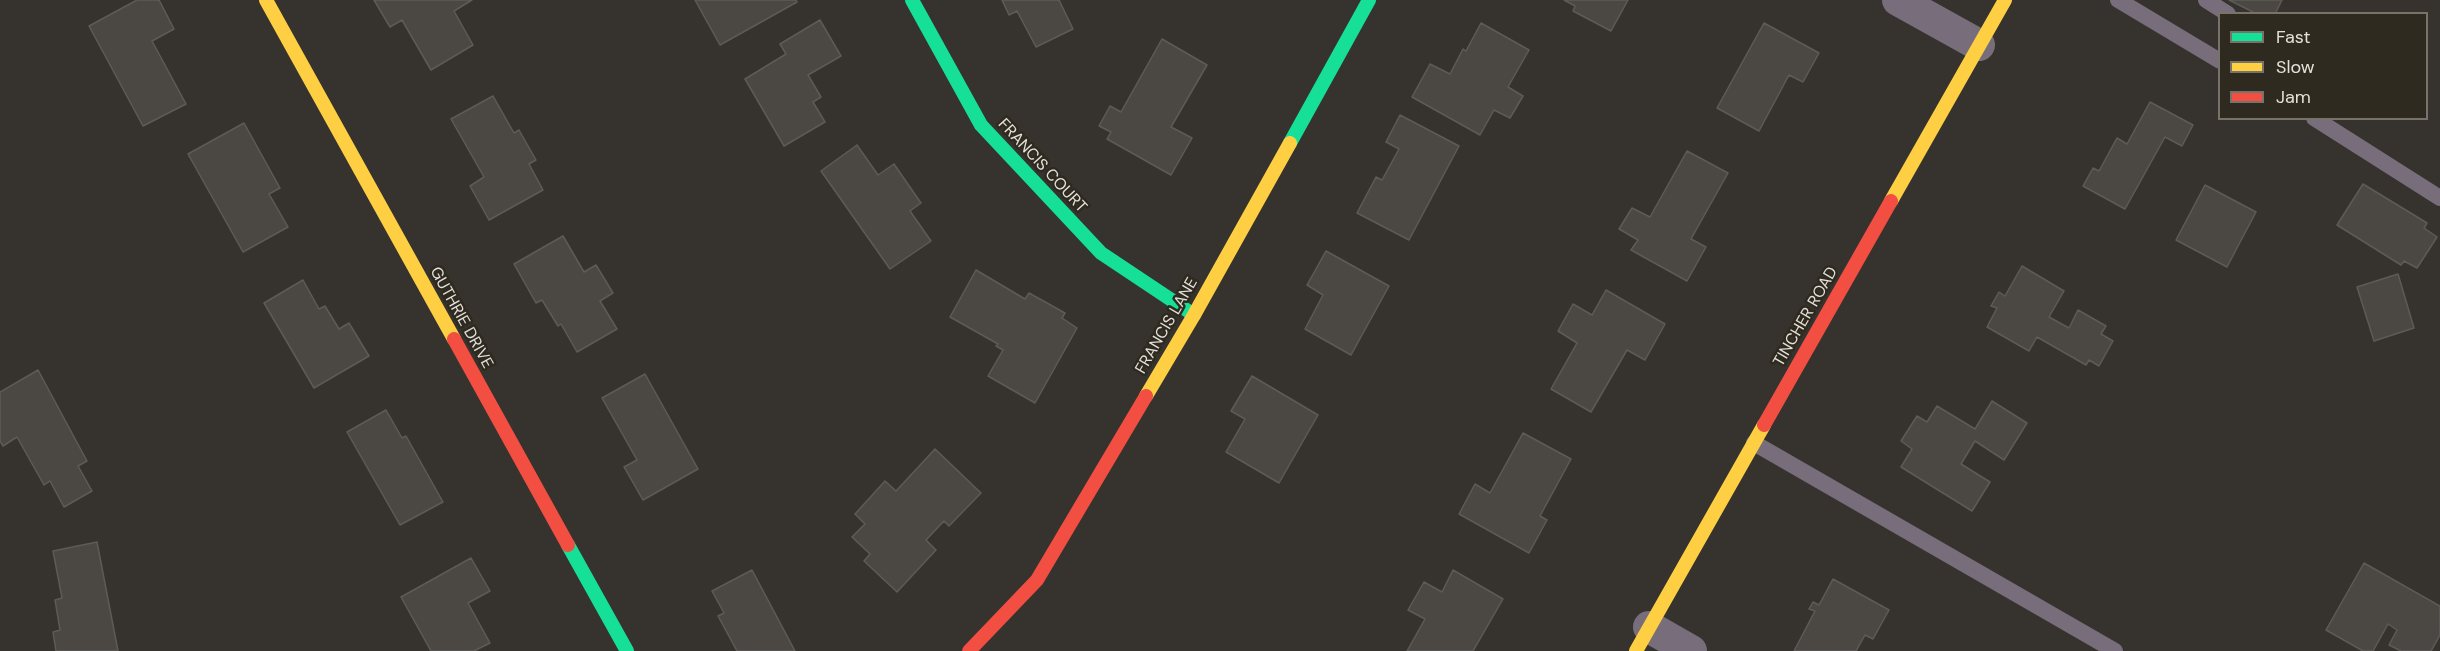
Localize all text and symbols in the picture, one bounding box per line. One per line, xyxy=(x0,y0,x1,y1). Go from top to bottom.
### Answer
legend xyxy=(2218,12,2428,120)
text: Fast xyxy=(2276,25,2311,49)
text: Slow xyxy=(2276,55,2315,79)
text: Jam xyxy=(2276,85,2311,109)
street label: FRANCIS COURT xyxy=(994,115,1090,217)
street label: GUTHRIE DRIVE xyxy=(425,264,497,372)
street label: TINCHER ROAD xyxy=(1770,264,1842,370)
street label: FRANCIS LANE xyxy=(1132,275,1202,377)

